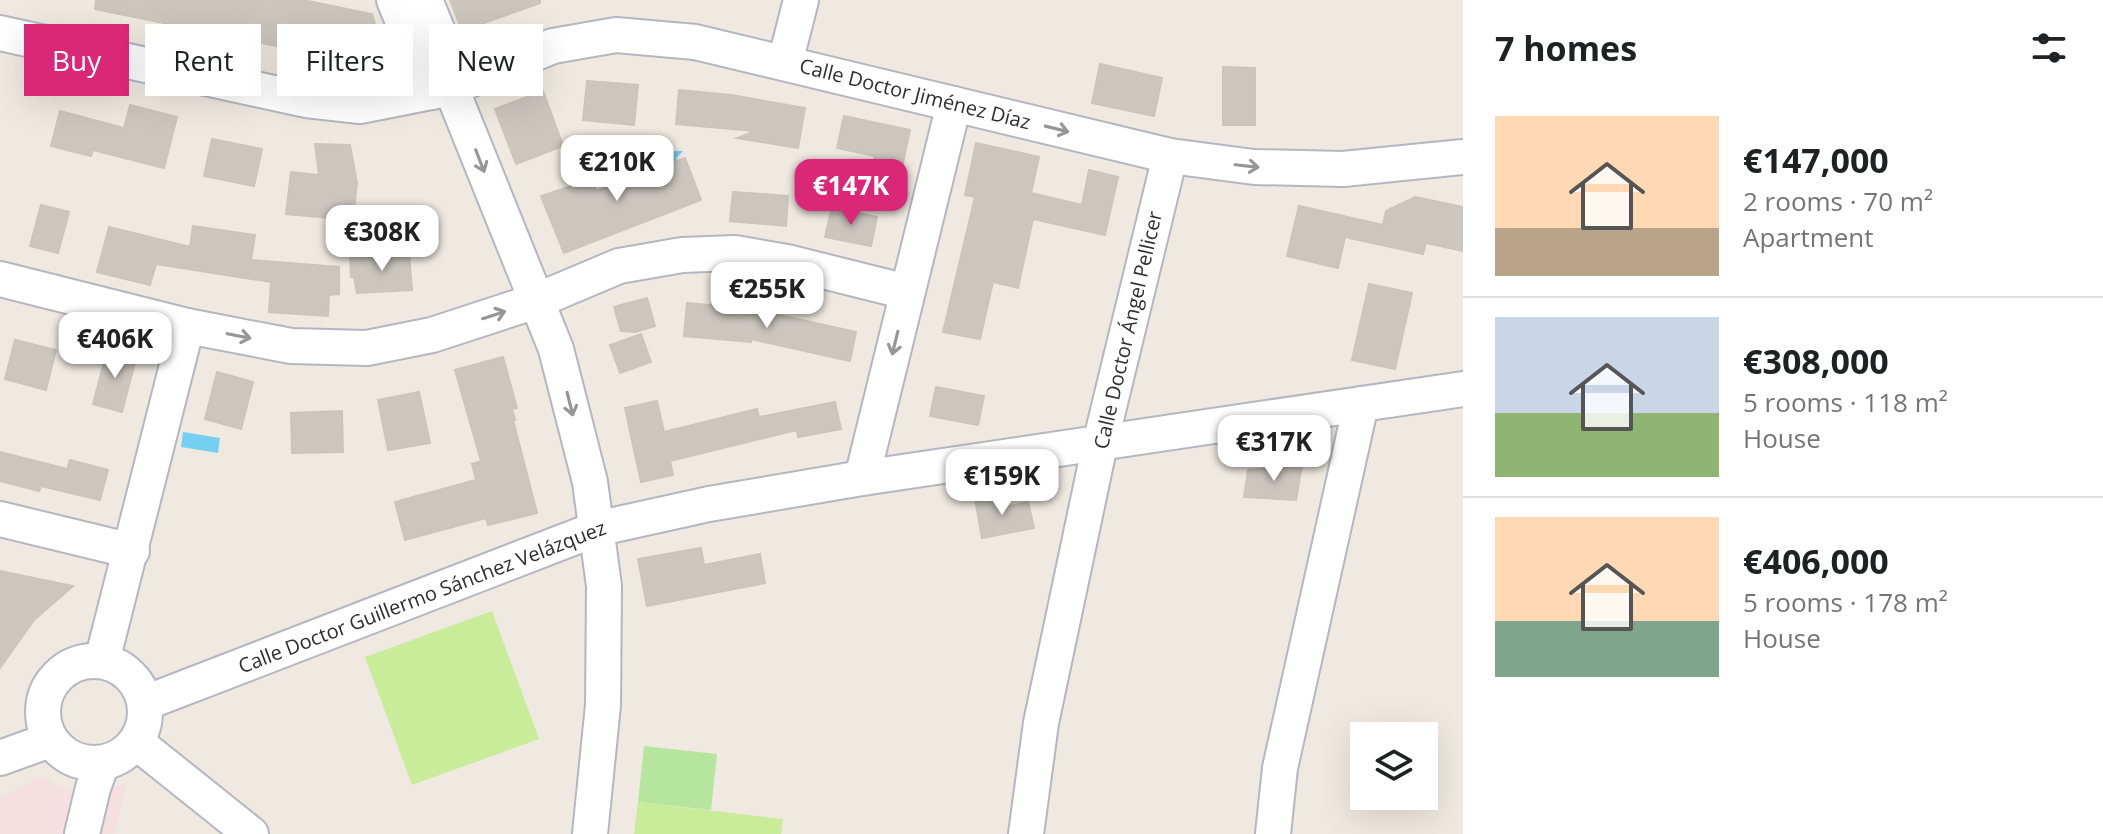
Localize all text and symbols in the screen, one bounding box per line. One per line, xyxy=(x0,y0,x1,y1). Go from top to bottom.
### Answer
chip: Buy xyxy=(24,24,129,96)
chip: Rent xyxy=(145,24,261,96)
chip: Filters xyxy=(277,24,413,96)
chip: New xyxy=(429,24,543,96)
text: 7 homes xyxy=(1495,25,1637,71)
icon: filters xyxy=(2027,26,2071,70)
street label: Calle Doctor Jiménez Díaz xyxy=(797,52,1033,135)
one-way arrow xyxy=(1043,122,1069,137)
pin: €210K xyxy=(561,135,673,203)
text: €147,000 xyxy=(1743,137,1889,183)
text: €210K xyxy=(579,143,655,179)
one-way arrow xyxy=(473,148,488,173)
icon: home xyxy=(1559,148,1655,244)
one-way arrow xyxy=(1233,158,1260,173)
pin: €147K xyxy=(795,159,907,227)
text: €147K xyxy=(813,167,889,203)
text: 2 rooms · 70 m² xyxy=(1743,183,1933,219)
pin: €308K xyxy=(326,205,438,273)
street label: Calle Doctor Ángel Pellicer xyxy=(1087,208,1168,452)
text: €308K xyxy=(344,213,420,249)
text: Apartment xyxy=(1743,219,1874,255)
pin: €255K xyxy=(711,262,823,330)
text: €255K xyxy=(729,270,805,306)
one-way arrow xyxy=(481,307,506,321)
pin: €406K xyxy=(59,312,171,380)
text: €406K xyxy=(77,320,153,356)
one-way arrow xyxy=(887,329,902,355)
one-way arrow xyxy=(226,330,252,345)
text: €308,000 xyxy=(1743,338,1889,384)
icon: home xyxy=(1559,349,1655,445)
text: 5 rooms · 118 m² xyxy=(1743,384,1948,420)
one-way arrow xyxy=(564,391,579,417)
pin: €317K xyxy=(1218,415,1330,483)
text: House xyxy=(1743,420,1821,456)
text: €317K xyxy=(1236,423,1312,459)
pin: €159K xyxy=(946,449,1058,517)
text: €159K xyxy=(964,457,1040,493)
street label: Calle Doctor Guillermo Sánchez Velázquez xyxy=(234,514,610,679)
text: €406,000 xyxy=(1743,538,1889,584)
icon: home xyxy=(1559,549,1655,645)
text: 5 rooms · 178 m² xyxy=(1743,584,1948,620)
text: House xyxy=(1743,620,1821,656)
map controls xyxy=(1350,722,1438,810)
button: layers xyxy=(1350,722,1438,810)

